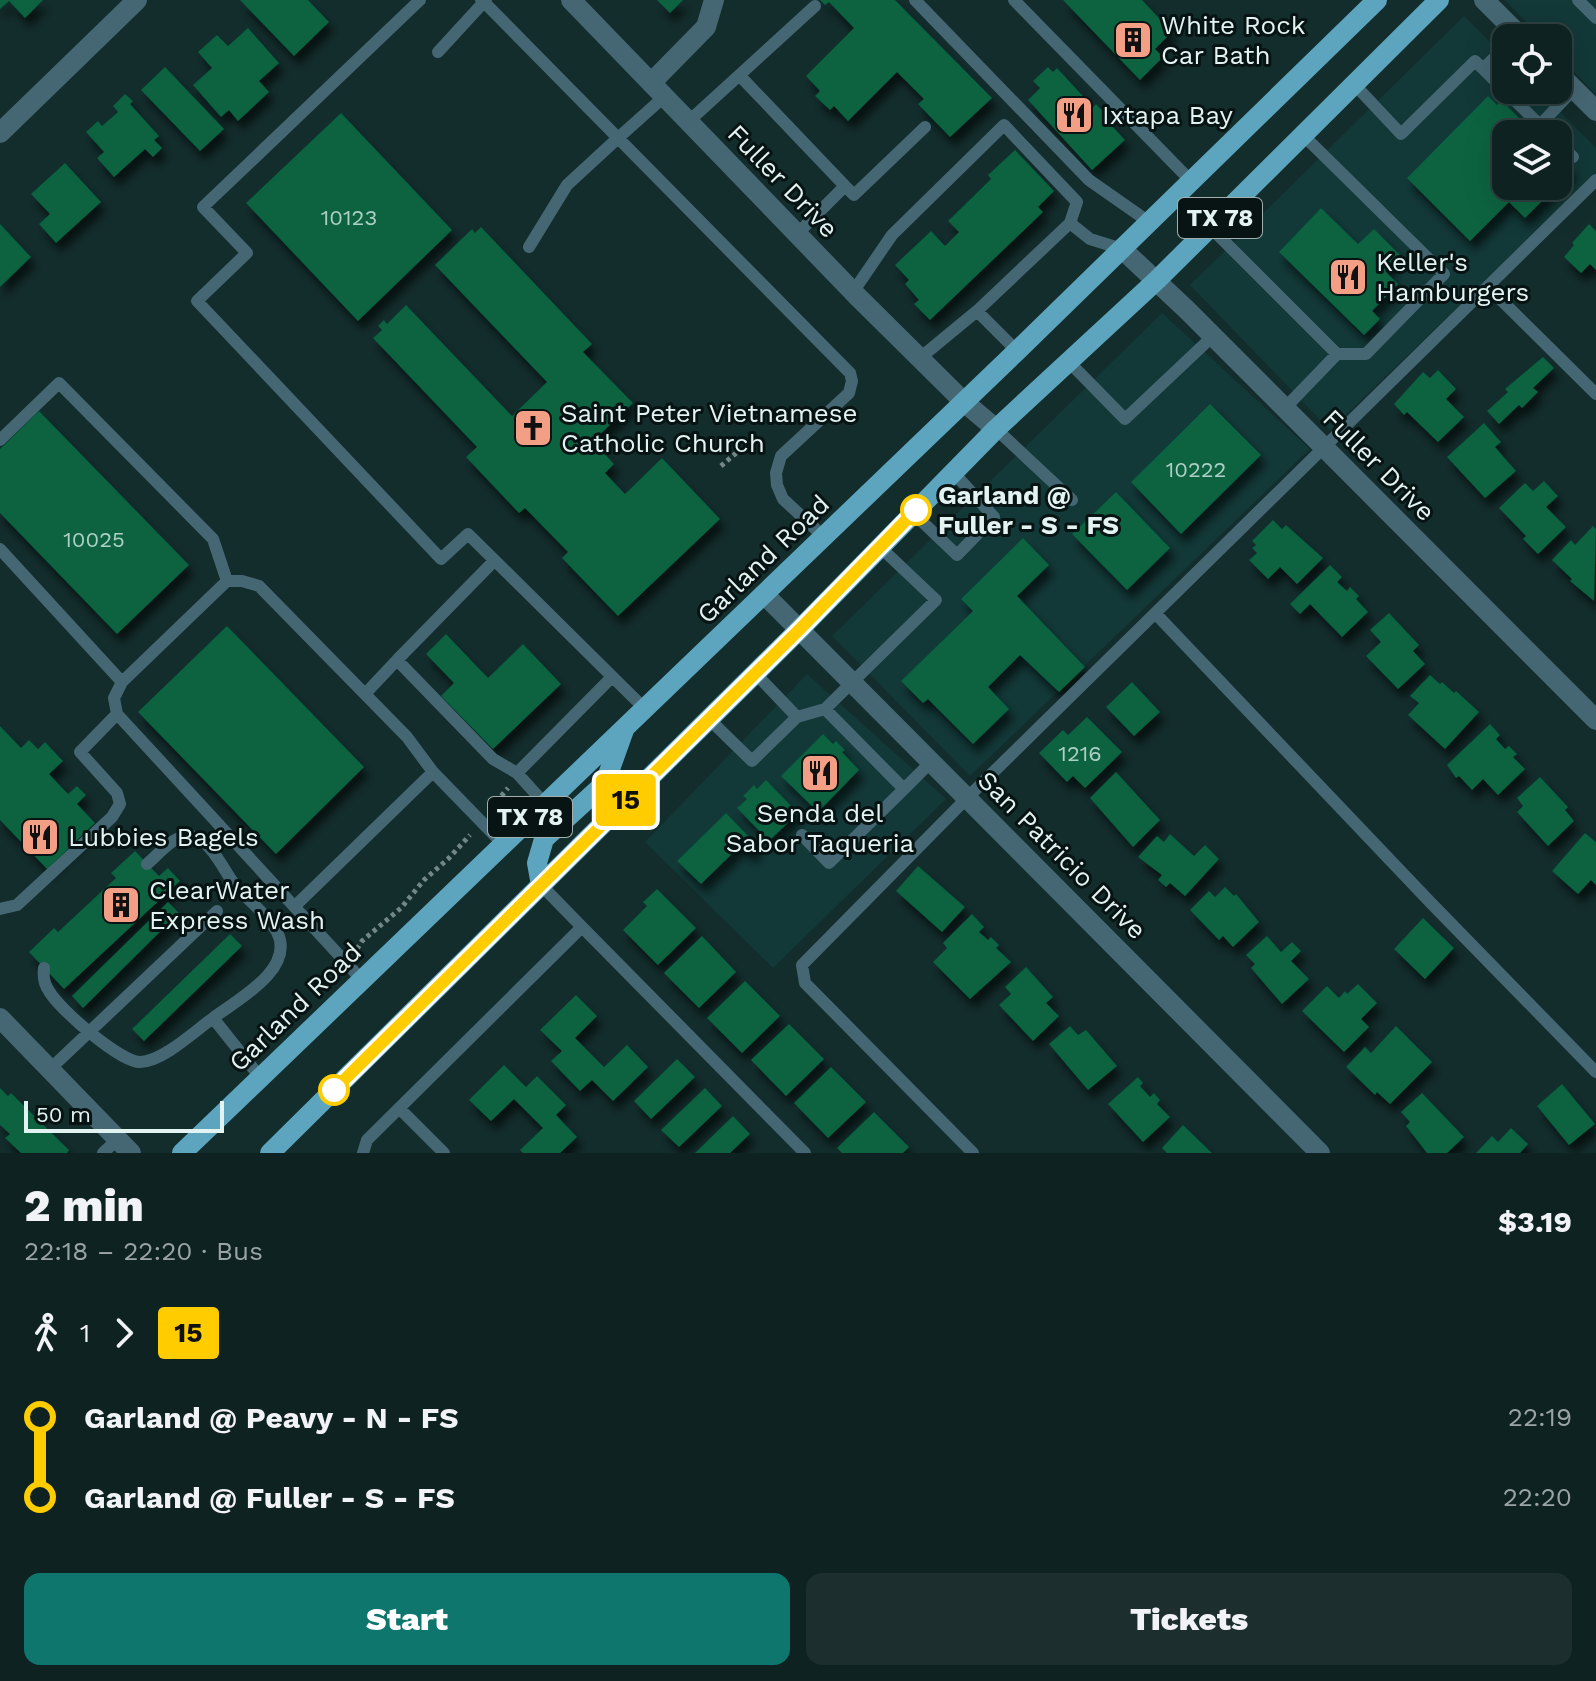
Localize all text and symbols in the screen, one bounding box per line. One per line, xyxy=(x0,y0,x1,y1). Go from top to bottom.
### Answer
place label: White Rock Car Bath xyxy=(1161,10,1306,70)
building icon: White Rock Car Bath xyxy=(1112,19,1154,61)
map controls xyxy=(1492,24,1572,200)
button: locate xyxy=(1492,24,1572,104)
restaurant icon: Ixtapa Bay xyxy=(1053,94,1095,136)
place label: Ixtapa Bay xyxy=(1102,100,1233,130)
street label: Fuller Drive xyxy=(722,118,844,244)
button: layers xyxy=(1492,120,1572,200)
road number: TX 78 xyxy=(1178,198,1262,238)
house number: 10123 xyxy=(321,205,377,230)
place label: Keller's Hamburgers xyxy=(1376,247,1529,307)
restaurant icon: Keller's Hamburgers xyxy=(1327,256,1369,298)
place label: Saint Peter Vietnamese Catholic Church xyxy=(561,398,857,458)
street label: Fuller Drive xyxy=(1317,403,1441,527)
church icon: Saint Peter Vietnamese Catholic Church xyxy=(512,407,554,449)
house number: 10222 xyxy=(1166,457,1226,482)
place label: Garland @ Fuller - S - FS xyxy=(938,480,1119,540)
street label: Garland Road xyxy=(691,489,835,629)
marker: Garland @ Fuller - S - FS xyxy=(901,495,931,525)
house number: 10025 xyxy=(63,527,125,552)
house number: 1216 xyxy=(1058,741,1102,766)
restaurant icon: Senda del Sabor Taqueria xyxy=(799,752,841,794)
street label: San Patricio Drive xyxy=(972,765,1152,945)
line badge: 15 xyxy=(590,774,662,826)
text: 15 xyxy=(612,783,640,816)
road number: TX 78 xyxy=(488,797,572,837)
place label: Senda del Sabor Taqueria xyxy=(726,798,915,858)
restaurant icon: Lubbies Bagels xyxy=(19,816,61,858)
place label: Lubbies Bagels xyxy=(68,822,259,852)
place label: ClearWater Express Wash xyxy=(149,875,325,935)
building icon: ClearWater Express Wash xyxy=(100,884,142,926)
street label: Garland Road xyxy=(223,937,367,1077)
unlabelled marker xyxy=(319,1075,349,1105)
scale bar xyxy=(24,1097,224,1133)
text: 50 m xyxy=(36,1102,91,1127)
text: 2 min xyxy=(24,1180,144,1232)
text: $3.19 xyxy=(1498,1204,1572,1239)
text: 22:18 – 22:20 · Bus xyxy=(24,1236,263,1266)
icon: walk xyxy=(24,1311,68,1355)
icon: forward xyxy=(102,1311,146,1355)
text: 15 xyxy=(174,1316,203,1349)
text: 1 xyxy=(80,1318,90,1348)
text: Garland @ Peavy - N - FS xyxy=(84,1400,459,1435)
text: 22:19 xyxy=(1508,1402,1572,1432)
text: Garland @ Fuller - S - FS xyxy=(84,1480,455,1515)
text: 22:20 xyxy=(1503,1482,1572,1512)
button: Start xyxy=(24,1573,790,1665)
button: Tickets xyxy=(806,1573,1572,1665)

